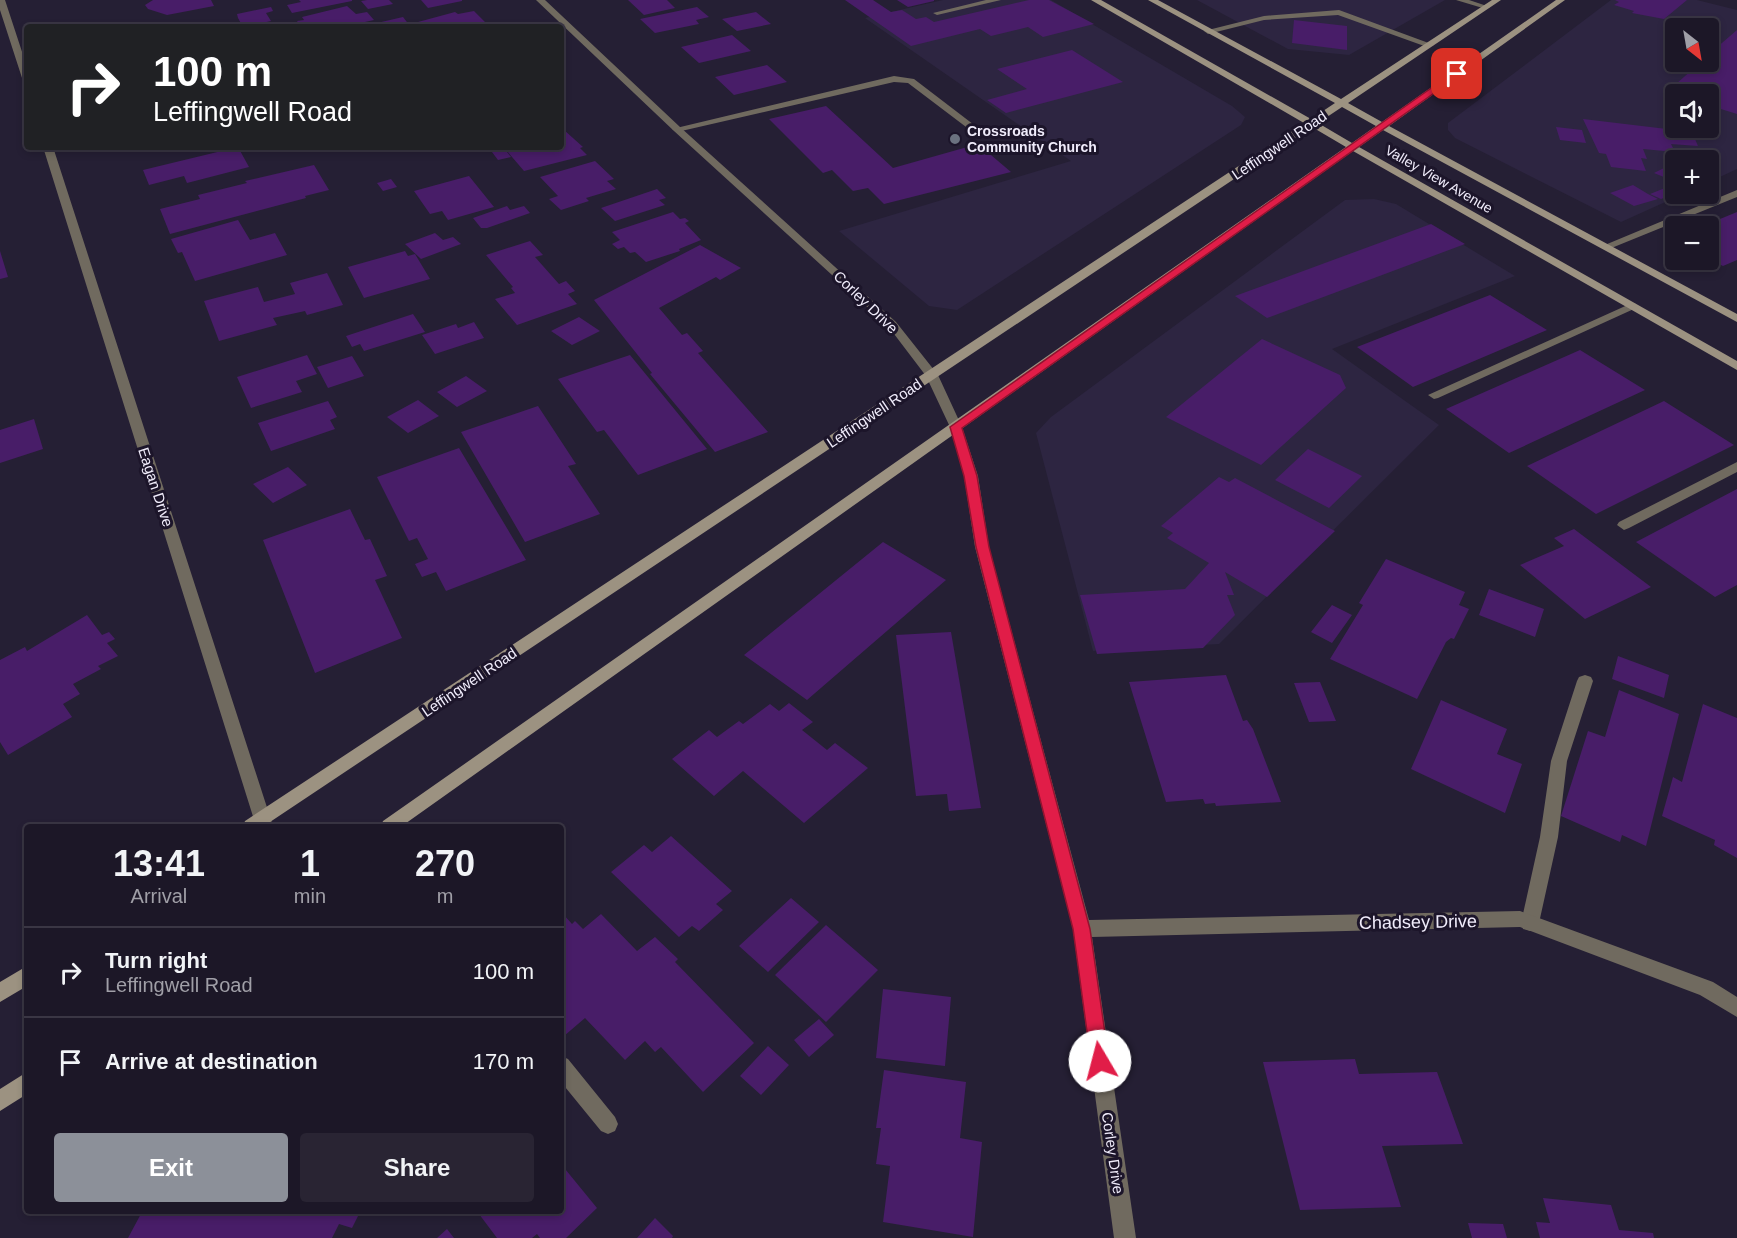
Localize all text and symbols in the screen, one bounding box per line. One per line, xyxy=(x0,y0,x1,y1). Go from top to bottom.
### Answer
north arrow xyxy=(1665,18,1719,72)
map controls xyxy=(1665,18,1719,270)
icon: right xyxy=(54,48,132,126)
text: 100 m xyxy=(153,48,272,95)
pin xyxy=(1431,48,1482,99)
icon: arrive xyxy=(1440,57,1473,90)
button: sound xyxy=(1665,84,1719,138)
text: Leffingwell Road xyxy=(153,97,352,127)
street label: Leffingwell Road xyxy=(1228,107,1330,183)
place label: Crossroads Community Church xyxy=(967,123,1097,155)
marker: Crossroads Community Church xyxy=(948,132,962,146)
street label: Valley View Avenue xyxy=(1382,142,1496,216)
button: + xyxy=(1665,150,1719,204)
button: − xyxy=(1665,216,1719,270)
street label: Corley Drive xyxy=(830,267,902,337)
street label: Leffingwell Road xyxy=(823,375,925,451)
street label: Eagan Drive xyxy=(135,445,177,529)
street label: Leffingwell Road xyxy=(418,644,520,720)
text: 13:41 xyxy=(113,843,205,884)
text: 1 xyxy=(300,843,320,884)
text: 270 xyxy=(415,843,475,884)
text: Arrival xyxy=(131,885,187,907)
text: min xyxy=(294,885,326,907)
text: m xyxy=(437,885,453,907)
street label: Chadsey Drive xyxy=(1359,911,1477,933)
text: Turn right xyxy=(105,948,207,973)
icon: right xyxy=(54,956,87,989)
text: 100 m xyxy=(473,959,534,984)
text: Leffingwell Road xyxy=(105,974,253,996)
position arrow xyxy=(1068,1029,1132,1093)
icon: arrive xyxy=(54,1046,87,1079)
text: Arrive at destination xyxy=(105,1049,318,1074)
text: 170 m xyxy=(473,1049,534,1074)
street label: Corley Drive xyxy=(1099,1111,1127,1195)
button: Exit xyxy=(54,1133,288,1202)
button: Share xyxy=(300,1133,534,1202)

